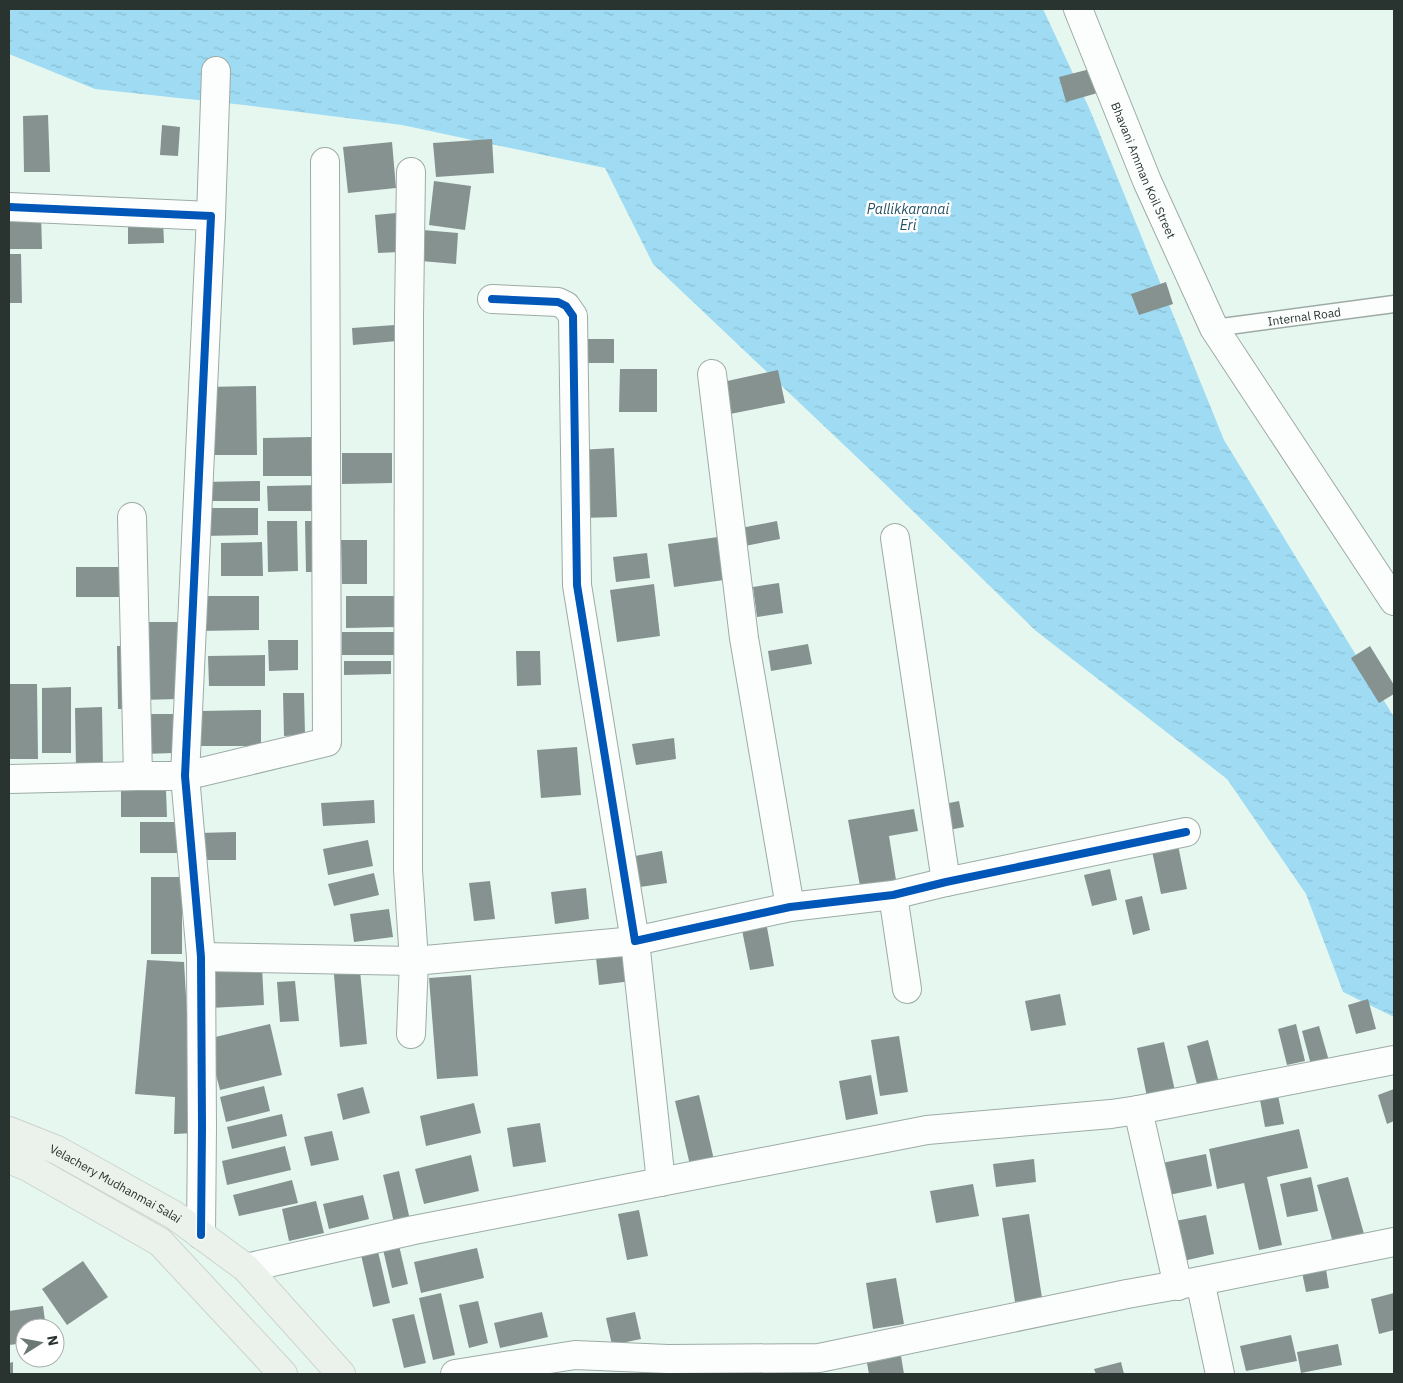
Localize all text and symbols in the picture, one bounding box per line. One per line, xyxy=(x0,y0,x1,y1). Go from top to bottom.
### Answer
street label: Bhavani Amman Koil Street xyxy=(1108,100,1180,241)
water label: Pallikkaranai Eri xyxy=(867,200,950,234)
street label: Internal Road xyxy=(1267,304,1342,328)
street label: Velachery Mudhanmai Salai xyxy=(48,1140,185,1226)
north arrow xyxy=(15,1318,65,1368)
text: N xyxy=(43,1334,63,1347)

